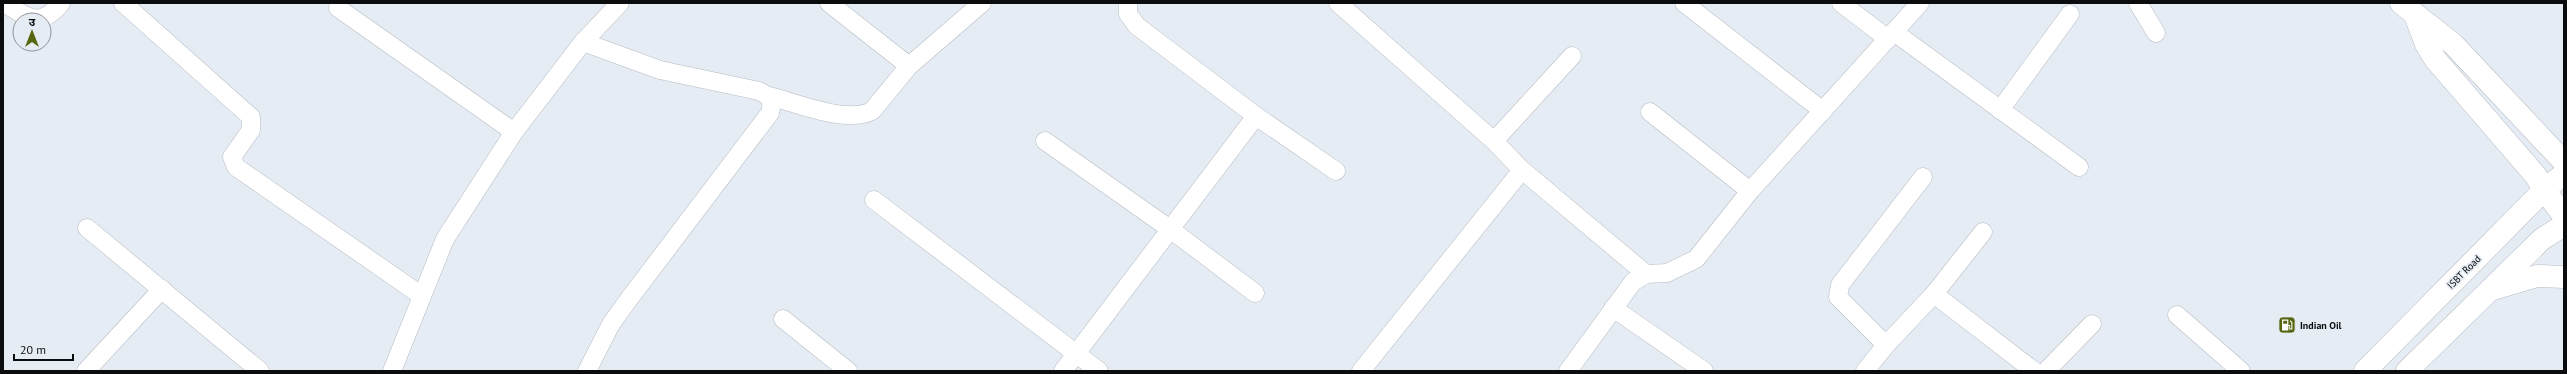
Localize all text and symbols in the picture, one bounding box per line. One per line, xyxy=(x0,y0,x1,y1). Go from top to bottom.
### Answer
north arrow xyxy=(12,12,52,52)
text: उ xyxy=(29,15,36,29)
street label: ISBT Road xyxy=(2444,252,2484,292)
fuel station icon: Indian Oil xyxy=(2277,315,2297,335)
place label: Indian Oil xyxy=(2300,319,2342,332)
scale bar xyxy=(14,336,73,362)
text: 20 m xyxy=(20,342,46,357)

